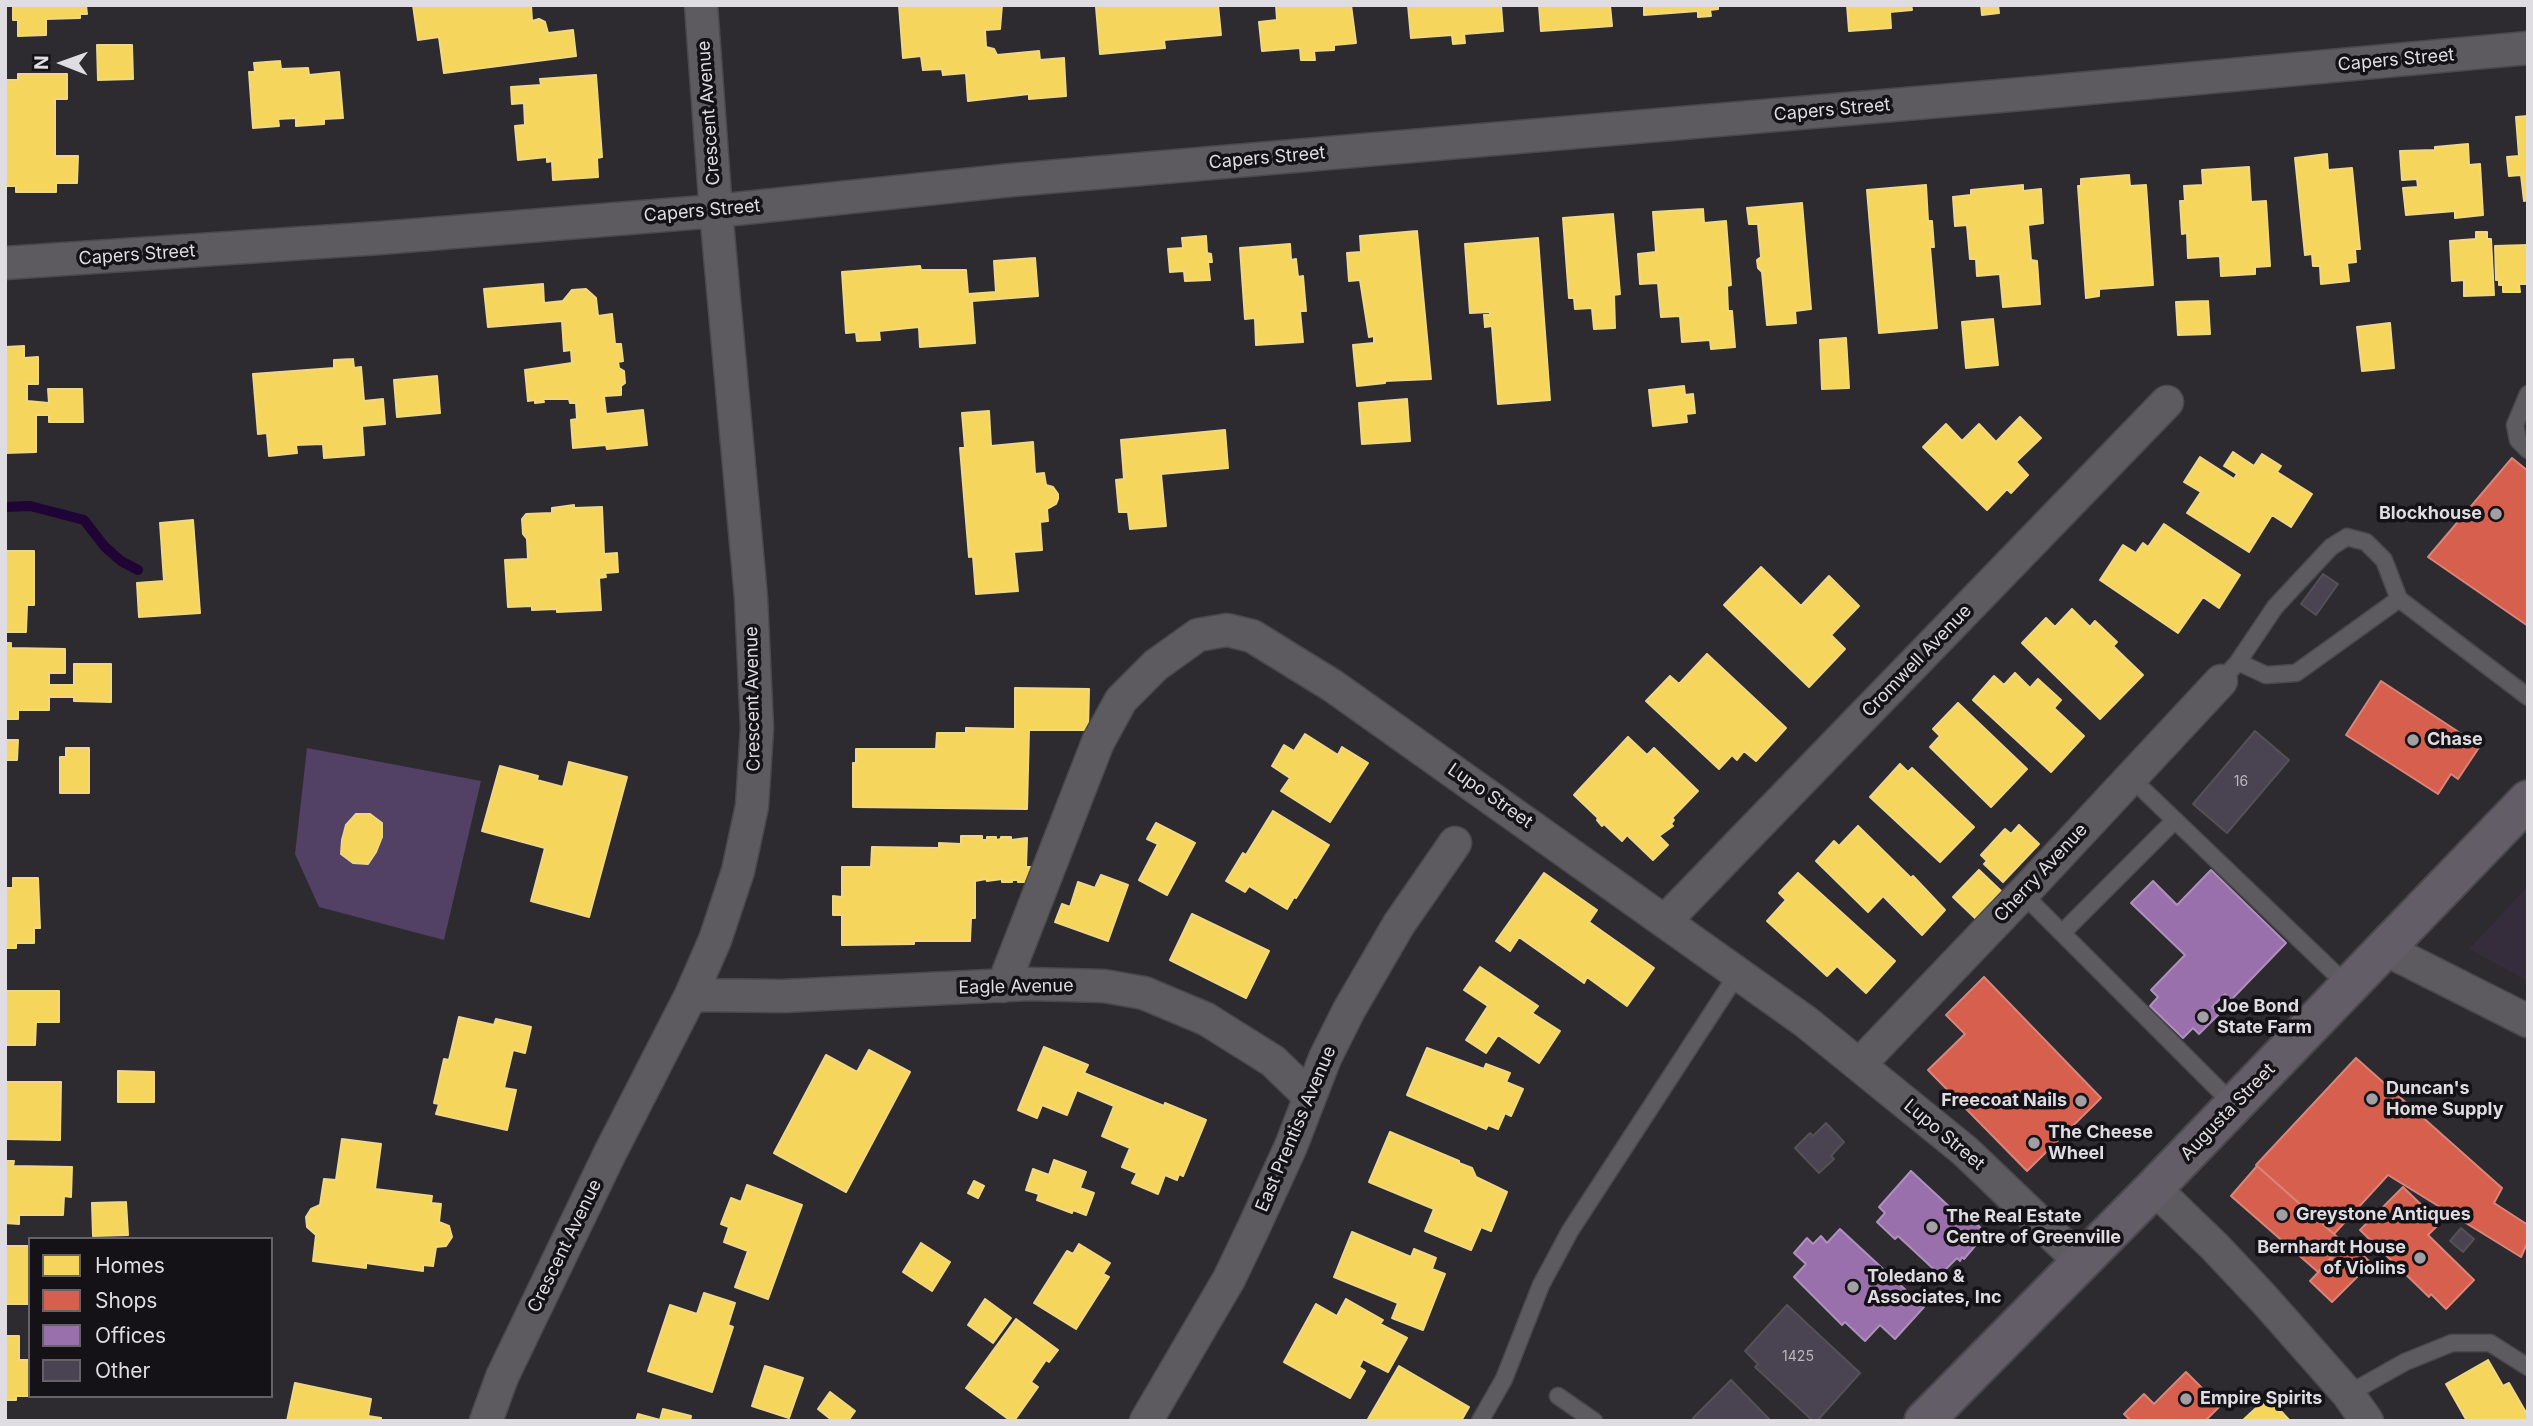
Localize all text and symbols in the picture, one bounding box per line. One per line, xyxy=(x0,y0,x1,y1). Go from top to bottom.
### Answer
north arrow xyxy=(28,28,98,98)
street label: Crescent Avenue xyxy=(693,40,725,186)
street label: Capers Street xyxy=(2337,44,2455,76)
text: N xyxy=(30,55,53,70)
street label: Capers Street xyxy=(1773,94,1891,126)
street label: Capers Street xyxy=(1208,142,1326,174)
street label: Capers Street xyxy=(643,195,761,227)
street label: Capers Street xyxy=(78,240,196,270)
place label: Blockhouse xyxy=(2379,503,2482,525)
marker: Blockhouse xyxy=(2488,506,2504,522)
street label: Cromwell Avenue xyxy=(1858,600,1976,722)
street label: Crescent Avenue xyxy=(741,626,765,772)
place label: Chase xyxy=(2427,729,2483,751)
marker: Chase xyxy=(2405,732,2421,748)
street label: Lupo Street xyxy=(1443,759,1537,833)
house number: 16 xyxy=(2234,774,2248,790)
street label: Cherry Avenue xyxy=(1990,819,2092,927)
street label: Eagle Avenue xyxy=(958,975,1074,999)
place label: Joe Bond State Farm xyxy=(2217,996,2312,1038)
marker: Joe Bond State Farm xyxy=(2195,1009,2211,1025)
street label: East Prentiss Avenue xyxy=(1251,1043,1341,1215)
street label: Augusta Street xyxy=(2176,1059,2280,1165)
place label: Duncan's Home Supply xyxy=(2386,1078,2503,1120)
place label: Freecoat Nails xyxy=(1941,1090,2067,1112)
marker: Duncan's Home Supply xyxy=(2364,1091,2380,1107)
marker: Freecoat Nails xyxy=(2073,1093,2089,1109)
street label: Lupo Street xyxy=(1899,1095,1989,1175)
place label: The Cheese Wheel xyxy=(2048,1122,2153,1164)
marker: The Cheese Wheel xyxy=(2026,1135,2042,1151)
street label: Crescent Avenue xyxy=(523,1176,607,1316)
place label: Greystone Antiques xyxy=(2296,1204,2471,1226)
place label: The Real Estate Centre of Greenville xyxy=(1946,1206,2121,1248)
marker: Greystone Antiques xyxy=(2274,1207,2290,1223)
marker: The Real Estate Centre of Greenville xyxy=(1924,1219,1940,1235)
legend xyxy=(28,1237,273,1398)
place label: Bernhardt House of Violins xyxy=(2257,1237,2406,1280)
marker: Bernhardt House of Violins xyxy=(2412,1250,2428,1266)
text: Homes xyxy=(95,1253,165,1278)
place label: Toledano & Associates, Inc xyxy=(1867,1266,2002,1308)
marker: Toledano & Associates, Inc xyxy=(1845,1279,1861,1295)
text: Shops xyxy=(95,1288,157,1313)
text: Offices xyxy=(95,1323,166,1348)
house number: 1425 xyxy=(1782,1349,1814,1365)
text: Other xyxy=(95,1358,151,1383)
place label: Empire Spirits xyxy=(2200,1388,2322,1410)
marker: Empire Spirits xyxy=(2178,1391,2194,1407)

